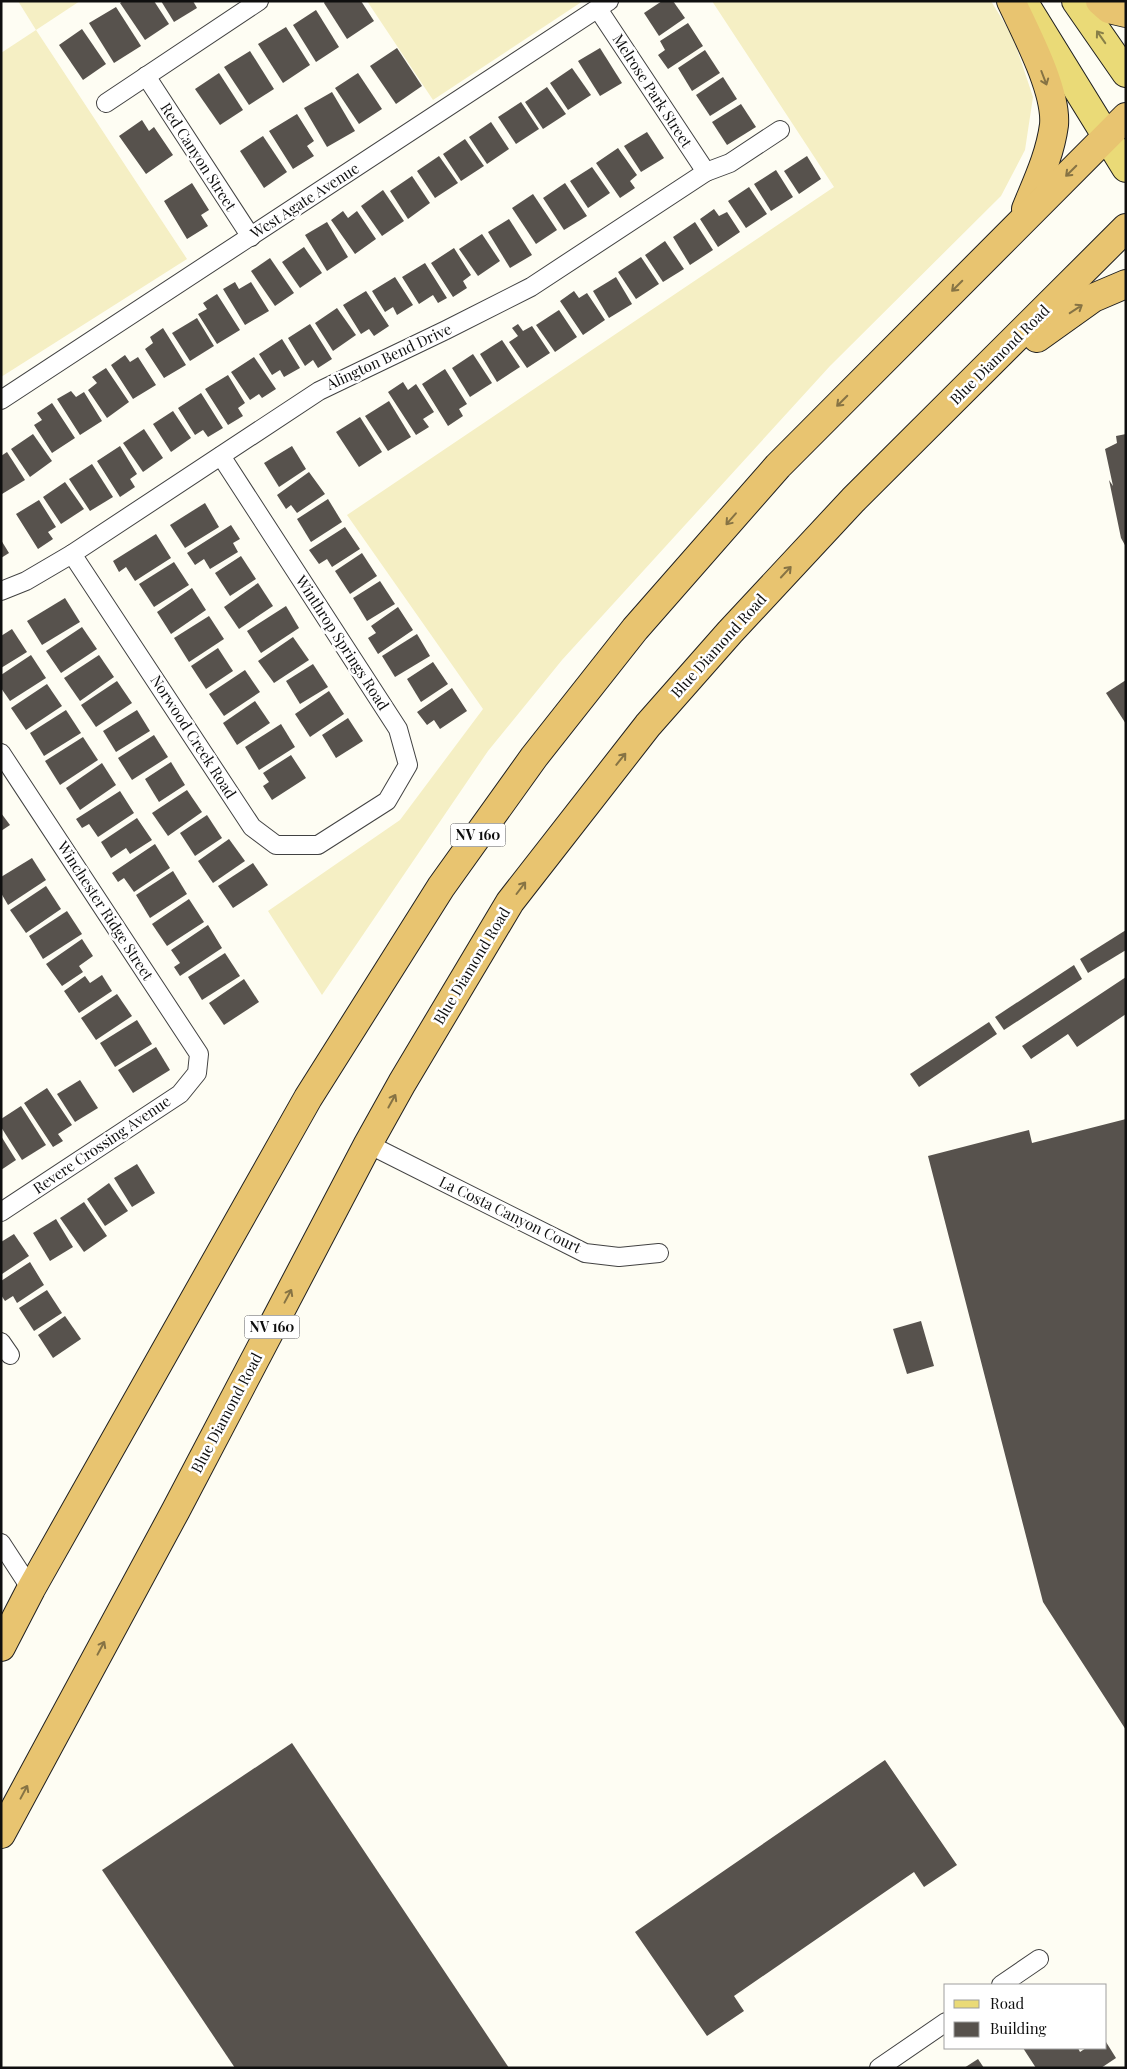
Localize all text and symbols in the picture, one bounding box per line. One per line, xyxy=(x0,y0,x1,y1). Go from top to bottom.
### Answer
street label: Melrose Park Street xyxy=(609,30,698,152)
one-way arrow xyxy=(1096,30,1106,44)
one-way arrow xyxy=(1040,70,1049,85)
street label: Red Canyon Street xyxy=(156,99,242,215)
street label: West Agate Avenue xyxy=(246,158,363,243)
one-way arrow xyxy=(1066,164,1078,176)
one-way arrow xyxy=(951,280,963,292)
street label: Blue Diamond Road xyxy=(945,300,1054,409)
one-way arrow xyxy=(1069,304,1083,314)
street label: Alington Bend Drive xyxy=(322,318,454,394)
one-way arrow xyxy=(836,395,848,407)
one-way arrow xyxy=(725,513,737,526)
one-way arrow xyxy=(780,566,792,578)
street label: Winthrop Springs Road xyxy=(291,570,394,714)
street label: Blue Diamond Road xyxy=(666,589,770,702)
street label: Norwood Creek Road xyxy=(146,671,241,802)
one-way arrow xyxy=(615,753,626,766)
road number: NV 160 xyxy=(450,824,506,846)
street label: Winchester Ridge Street xyxy=(53,836,159,984)
one-way arrow xyxy=(516,881,526,895)
street label: Blue Diamond Road xyxy=(428,903,514,1028)
street label: Revere Crossing Avenue xyxy=(29,1091,174,1198)
one-way arrow xyxy=(387,1095,397,1109)
street label: La Costa Canyon Court xyxy=(436,1171,585,1257)
one-way arrow xyxy=(284,1289,293,1304)
road number: NV 160 xyxy=(244,1315,300,1338)
street label: Blue Diamond Road xyxy=(186,1349,266,1476)
one-way arrow xyxy=(96,1641,106,1656)
one-way arrow xyxy=(19,1784,29,1799)
legend xyxy=(944,1984,1107,2049)
text: Road xyxy=(990,1993,1024,2013)
text: Building xyxy=(990,2018,1047,2038)

